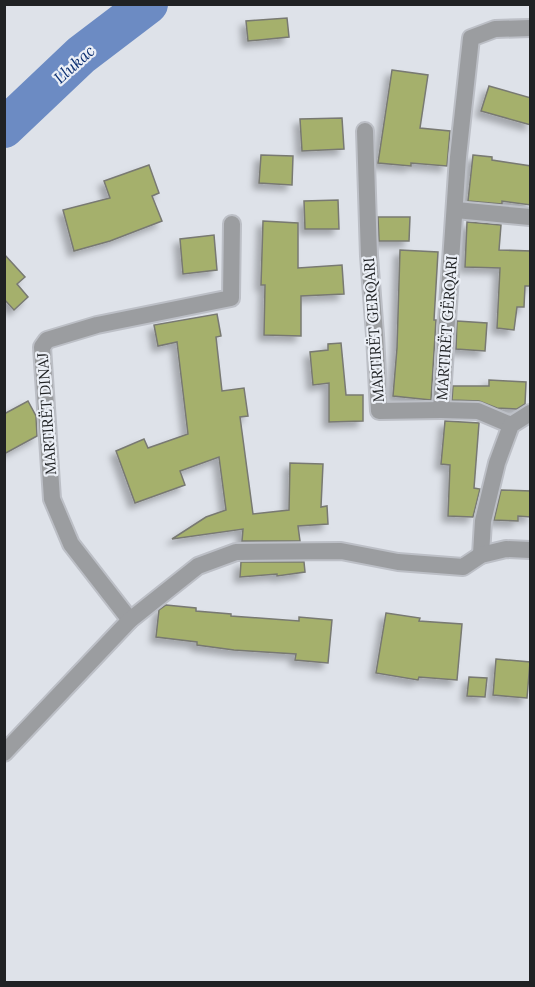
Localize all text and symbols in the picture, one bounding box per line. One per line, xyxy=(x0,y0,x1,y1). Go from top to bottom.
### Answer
water label: Llukac xyxy=(50,41,98,87)
street label: MARTIRËT GËRQARI xyxy=(432,255,461,401)
street label: MARTIRËT GERQARI xyxy=(359,257,388,403)
street label: MARTIRËT DINAJ xyxy=(33,352,60,476)

